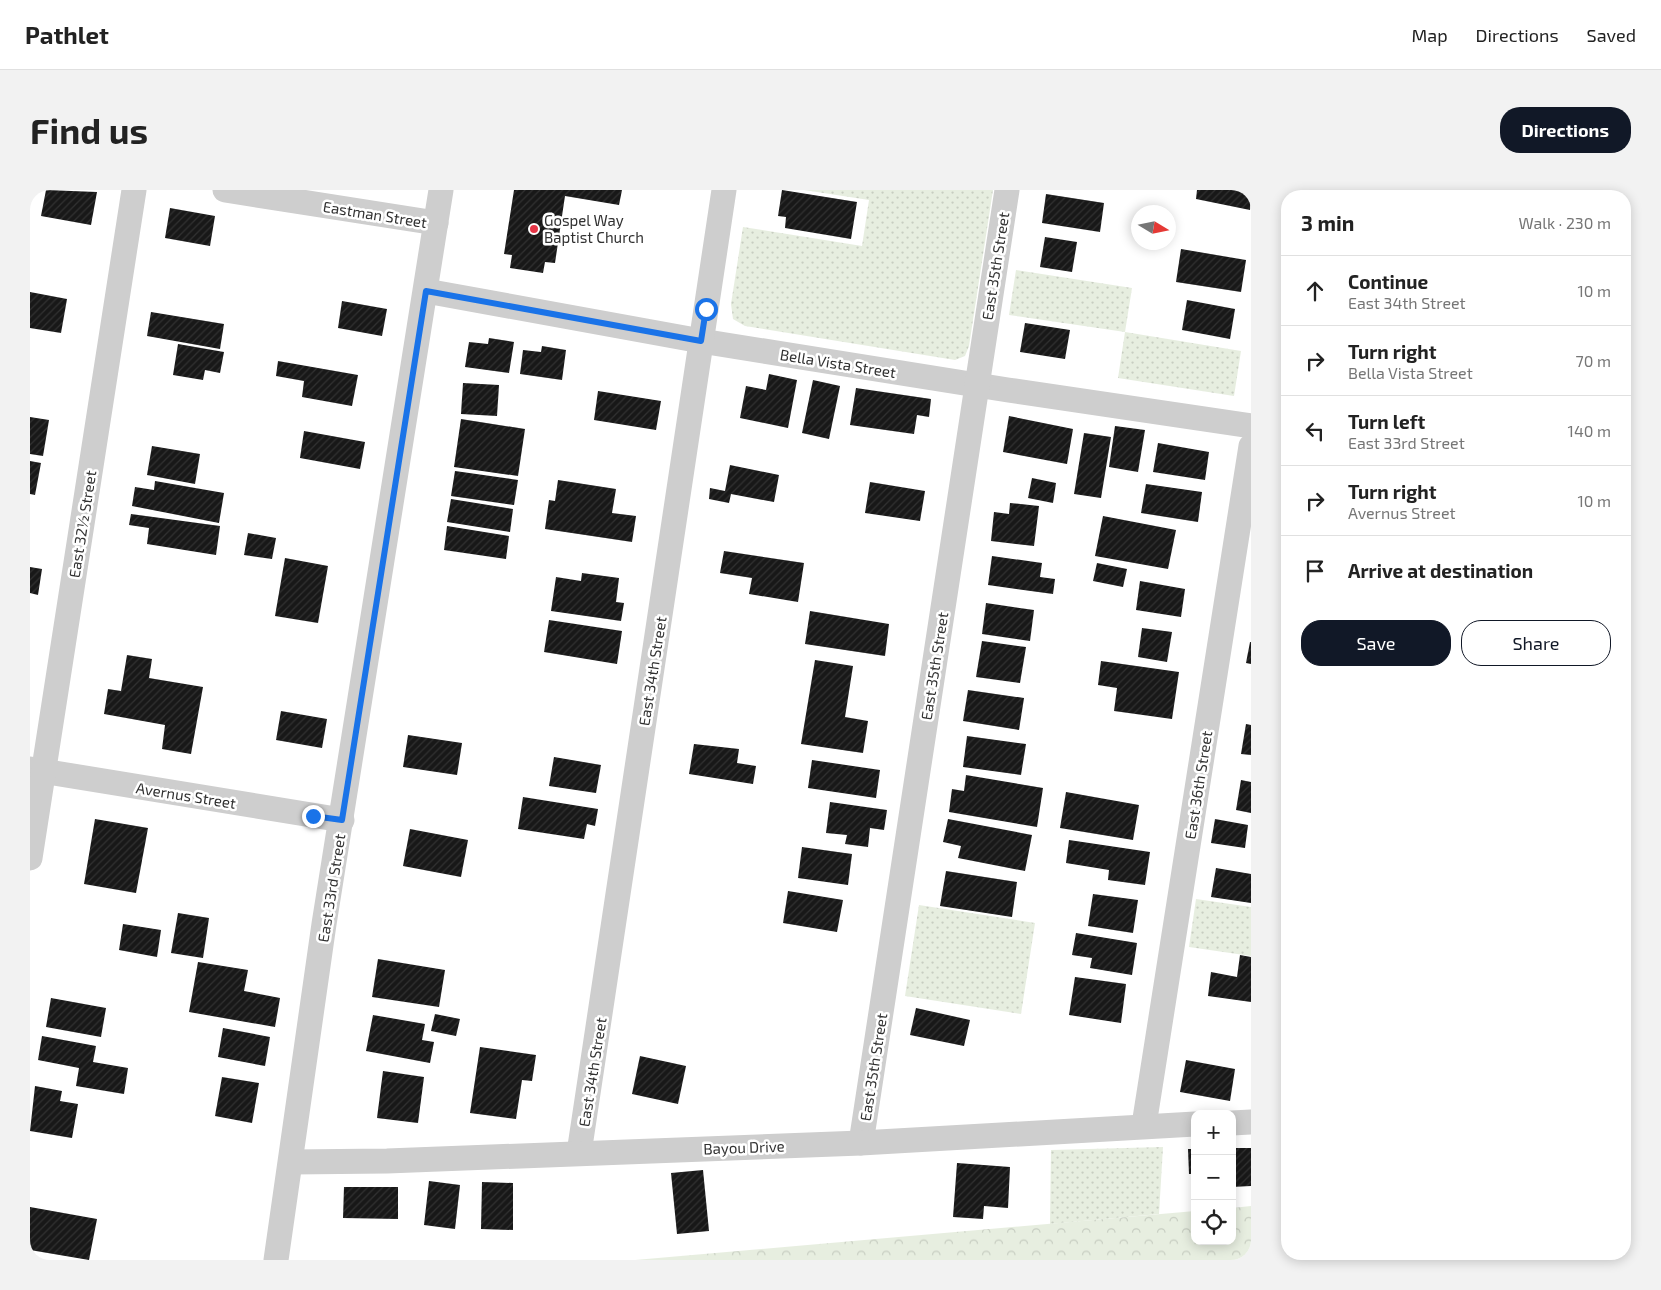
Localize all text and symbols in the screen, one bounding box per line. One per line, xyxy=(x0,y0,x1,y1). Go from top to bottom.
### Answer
text: Pathlet xyxy=(25,20,109,49)
text: Map xyxy=(1411,24,1448,46)
text: Directions xyxy=(1476,24,1559,46)
text: Saved xyxy=(1587,24,1636,46)
button: Directions xyxy=(1500,107,1631,153)
text: Find us xyxy=(30,109,148,151)
street label: Eastman Street xyxy=(322,197,429,231)
north arrow xyxy=(1131,205,1176,250)
street label: East 35th Street xyxy=(978,210,1012,321)
text: 3 min xyxy=(1301,210,1354,235)
place label: Gospel Way Baptist Church xyxy=(544,211,644,246)
text: Walk · 230 m xyxy=(1518,213,1611,232)
marker: Gospel Way Baptist Church xyxy=(528,223,540,235)
text: Continue xyxy=(1348,270,1428,293)
icon: ahead xyxy=(1301,277,1329,305)
text: 10 m xyxy=(1577,281,1611,300)
text: East 34th Street xyxy=(1348,293,1466,312)
route start xyxy=(695,298,718,321)
text: Turn right xyxy=(1348,340,1436,363)
street label: Bella Vista Street xyxy=(779,345,897,381)
icon: right xyxy=(1301,347,1329,375)
text: 70 m xyxy=(1576,351,1611,370)
text: Bella Vista Street xyxy=(1348,363,1473,382)
text: Turn left xyxy=(1348,410,1425,433)
icon: left xyxy=(1301,417,1329,445)
text: 140 m xyxy=(1568,421,1611,440)
text: East 33rd Street xyxy=(1348,433,1465,452)
street label: East 32½ Street xyxy=(65,469,99,579)
text: Turn right xyxy=(1348,480,1436,503)
icon: right xyxy=(1301,487,1329,515)
text: 10 m xyxy=(1577,491,1611,510)
text: Avernus Street xyxy=(1348,503,1456,522)
icon: arrive xyxy=(1301,557,1329,585)
text: Arrive at destination xyxy=(1348,559,1533,582)
street label: East 35th Street xyxy=(917,610,951,721)
street label: East 34th Street xyxy=(634,615,670,727)
button: Save xyxy=(1301,620,1451,666)
button: Share xyxy=(1461,620,1611,666)
street label: East 36th Street xyxy=(1181,729,1216,841)
street label: Avernus Street xyxy=(135,778,237,812)
route end xyxy=(302,805,325,828)
street label: East 33rd Street xyxy=(314,832,348,943)
street label: East 35th Street xyxy=(856,1011,890,1122)
street label: East 34th Street xyxy=(574,1016,610,1128)
map controls xyxy=(1191,1110,1236,1245)
button: + xyxy=(1191,1110,1236,1155)
street label: Bayou Drive xyxy=(703,1137,785,1157)
button: − xyxy=(1191,1155,1236,1200)
button: locate xyxy=(1191,1200,1236,1245)

